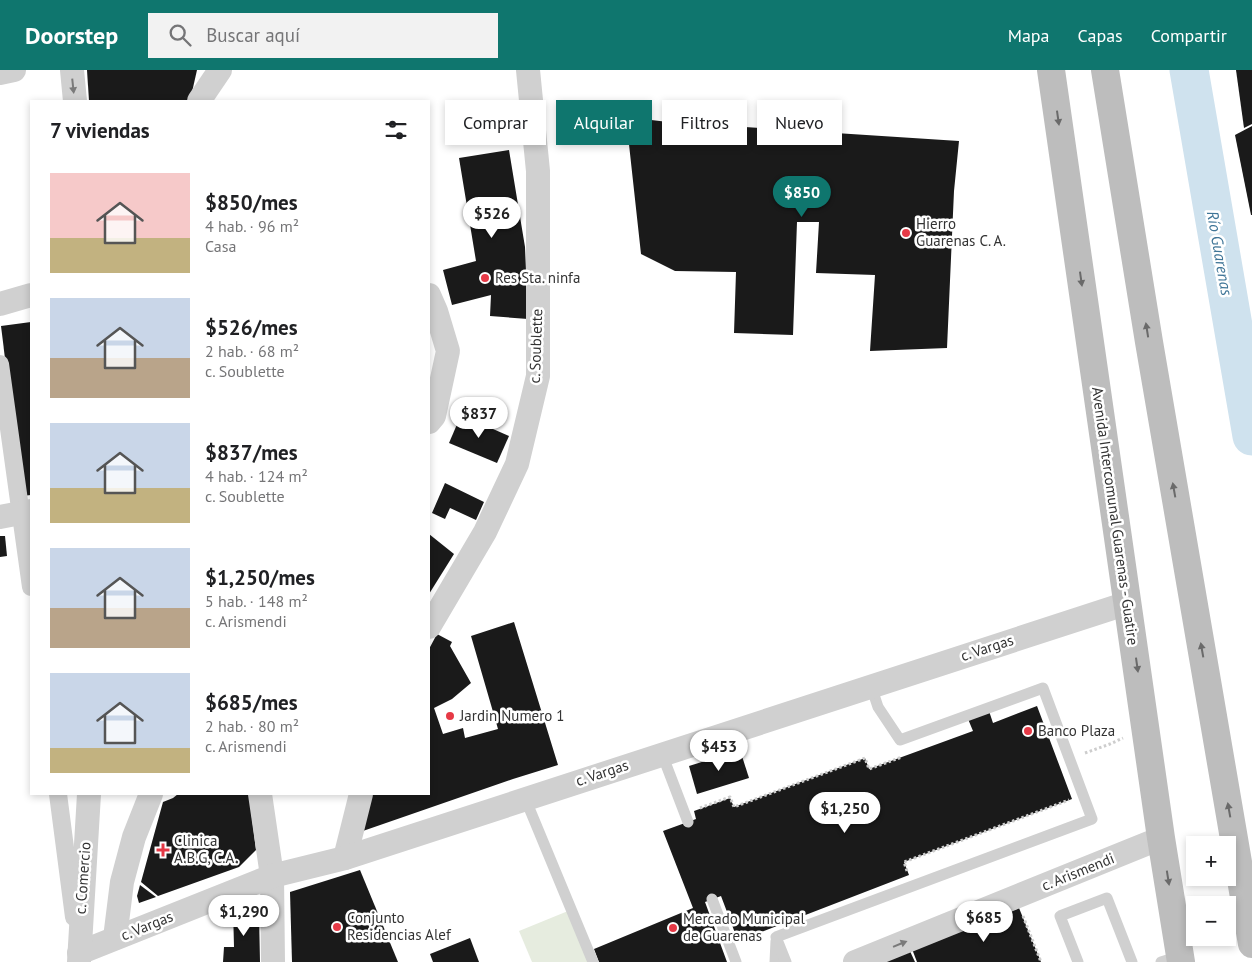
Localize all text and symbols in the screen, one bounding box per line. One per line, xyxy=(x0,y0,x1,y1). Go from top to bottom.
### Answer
search box xyxy=(148,13,498,58)
text: Doorstep xyxy=(25,20,118,51)
icon: search xyxy=(166,21,194,49)
text: Buscar aquí xyxy=(206,23,300,47)
text: Mapa xyxy=(1008,24,1050,47)
text: Capas xyxy=(1078,24,1123,47)
text: Compartir xyxy=(1151,24,1227,47)
one-way arrow xyxy=(69,78,77,94)
chip: Comprar xyxy=(445,100,546,145)
chip: Alquilar xyxy=(556,100,652,145)
chip: Filtros xyxy=(662,100,747,145)
chip: Nuevo xyxy=(757,100,842,145)
one-way arrow xyxy=(1054,111,1062,127)
icon: filters xyxy=(382,116,410,144)
text: 7 viviendas xyxy=(50,117,150,144)
pin: $850 xyxy=(772,176,832,218)
text: $850 xyxy=(784,182,820,202)
text: $850/mes xyxy=(205,189,298,216)
icon: home xyxy=(90,193,150,253)
pin: $526 xyxy=(462,196,522,239)
text: $526 xyxy=(474,203,510,223)
water label: Río Guarenas xyxy=(1203,209,1237,298)
place label: Hierro Guarenas C. A. xyxy=(916,214,1006,250)
text: 4 hab. · 96 m² xyxy=(205,216,299,236)
marker: Hierro Guarenas C. A. xyxy=(900,227,912,239)
text: Casa xyxy=(205,236,236,256)
place label: Res Sta. ninfa xyxy=(495,268,580,287)
one-way arrow xyxy=(1077,271,1085,287)
marker: Res Sta. ninfa xyxy=(479,272,491,284)
street label: c. Soublette xyxy=(525,308,546,384)
text: $526/mes xyxy=(205,314,298,341)
icon: home xyxy=(90,318,150,378)
one-way arrow xyxy=(1142,321,1150,337)
text: 2 hab. · 68 m² xyxy=(205,341,299,361)
text: c. Soublette xyxy=(205,361,285,381)
street label: Avenida Intercomunal Guarenas - Guatire xyxy=(1088,386,1143,646)
pin: $837 xyxy=(449,396,509,439)
text: $837 xyxy=(461,403,497,423)
text: $837/mes xyxy=(205,439,298,466)
icon: home xyxy=(90,443,150,503)
text: 4 hab. · 124 m² xyxy=(205,466,308,486)
one-way arrow xyxy=(1170,481,1178,497)
text: c. Soublette xyxy=(205,486,285,506)
text: $1,250/mes xyxy=(205,564,315,591)
icon: home xyxy=(90,568,150,628)
text: 5 hab. · 148 m² xyxy=(205,591,308,611)
text: c. Arismendi xyxy=(205,611,287,631)
street label: c. Vargas xyxy=(958,630,1016,665)
one-way arrow xyxy=(1197,641,1205,657)
one-way arrow xyxy=(1133,657,1141,673)
text: $685/mes xyxy=(205,689,298,716)
icon: home xyxy=(90,693,150,753)
place label: Jardin Numero 1 xyxy=(459,706,565,725)
marker: Jardin Numero 1 xyxy=(444,710,456,722)
text: 2 hab. · 80 m² xyxy=(205,716,299,736)
place label: Banco Plaza xyxy=(1038,721,1115,740)
marker: Banco Plaza xyxy=(1022,725,1034,737)
pin: $453 xyxy=(689,730,749,772)
text: c. Arismendi xyxy=(205,736,287,756)
text: $453 xyxy=(701,736,737,756)
street label: c. Vargas xyxy=(573,755,631,790)
pin: $1,250 xyxy=(804,792,886,834)
text: $1,250 xyxy=(820,798,870,818)
one-way arrow xyxy=(1224,802,1232,818)
place label: Clinica A.B.G, C.A. xyxy=(174,831,238,867)
map controls xyxy=(1186,836,1236,946)
button: + xyxy=(1186,836,1236,886)
street label: c. Comercio xyxy=(70,841,95,915)
marker: Clinica A.B.G, C.A. xyxy=(156,843,170,857)
street label: c. Arismendi xyxy=(1039,848,1117,895)
one-way arrow xyxy=(1164,870,1172,886)
pin: $1,290 xyxy=(203,894,285,937)
button: − xyxy=(1186,896,1236,946)
pin: $685 xyxy=(954,900,1014,943)
text: $1,290 xyxy=(219,901,269,921)
street label: c. Vargas xyxy=(118,907,176,945)
text: $685 xyxy=(966,907,1002,927)
place label: Conjunto Residencias Alef xyxy=(347,908,452,944)
place label: Mercado Municipal de Guarenas xyxy=(683,909,805,945)
marker: Conjunto Residencias Alef xyxy=(331,921,343,933)
marker: Mercado Municipal de Guarenas xyxy=(667,922,679,934)
one-way arrow xyxy=(893,940,908,947)

